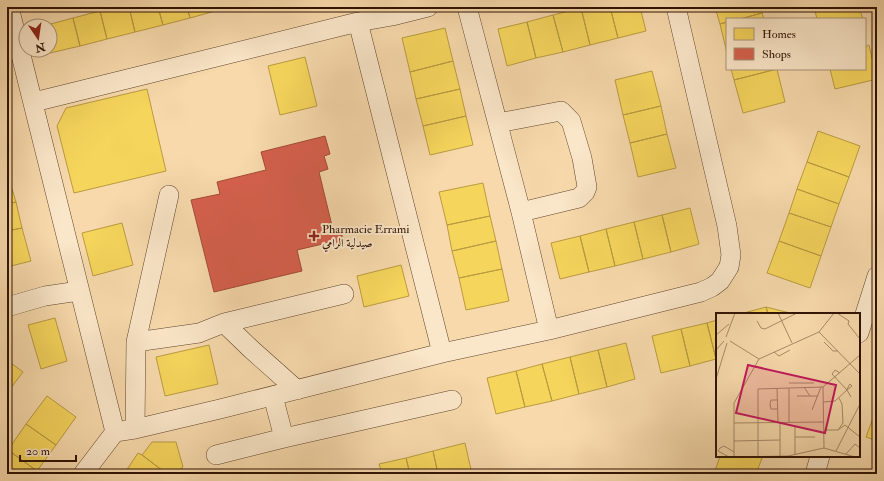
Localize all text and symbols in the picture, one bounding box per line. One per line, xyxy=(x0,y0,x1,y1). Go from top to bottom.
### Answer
north arrow xyxy=(18,18,58,58)
legend xyxy=(726,18,866,70)
text: Homes xyxy=(762,27,796,42)
text: N xyxy=(33,40,47,55)
text: Shops xyxy=(762,47,791,62)
place label: Pharmacie Errami صيدلية الرامي xyxy=(322,222,410,253)
marker: Pharmacie Errami صيدلية الرامي xyxy=(309,231,319,241)
inset map xyxy=(716,313,860,457)
scale bar xyxy=(20,437,76,463)
text: 20 m xyxy=(26,444,51,459)

